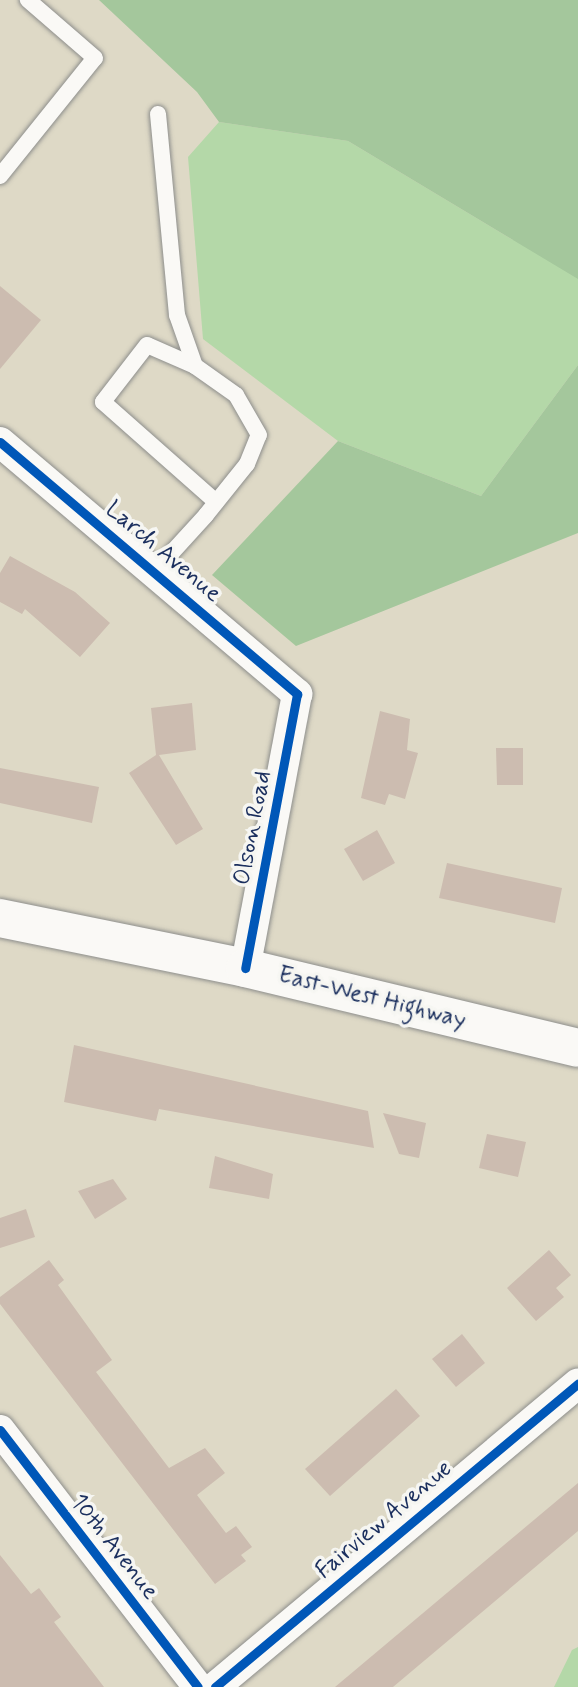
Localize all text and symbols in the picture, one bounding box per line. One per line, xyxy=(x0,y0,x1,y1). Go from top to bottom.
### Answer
street label: Larch Avenue xyxy=(99,495,227,609)
street label: Olson Road xyxy=(228,768,278,888)
street label: East-West Highway xyxy=(275,961,469,1035)
street label: Fairview Avenue xyxy=(311,1456,457,1584)
street label: 10th Avenue xyxy=(64,1488,164,1606)

